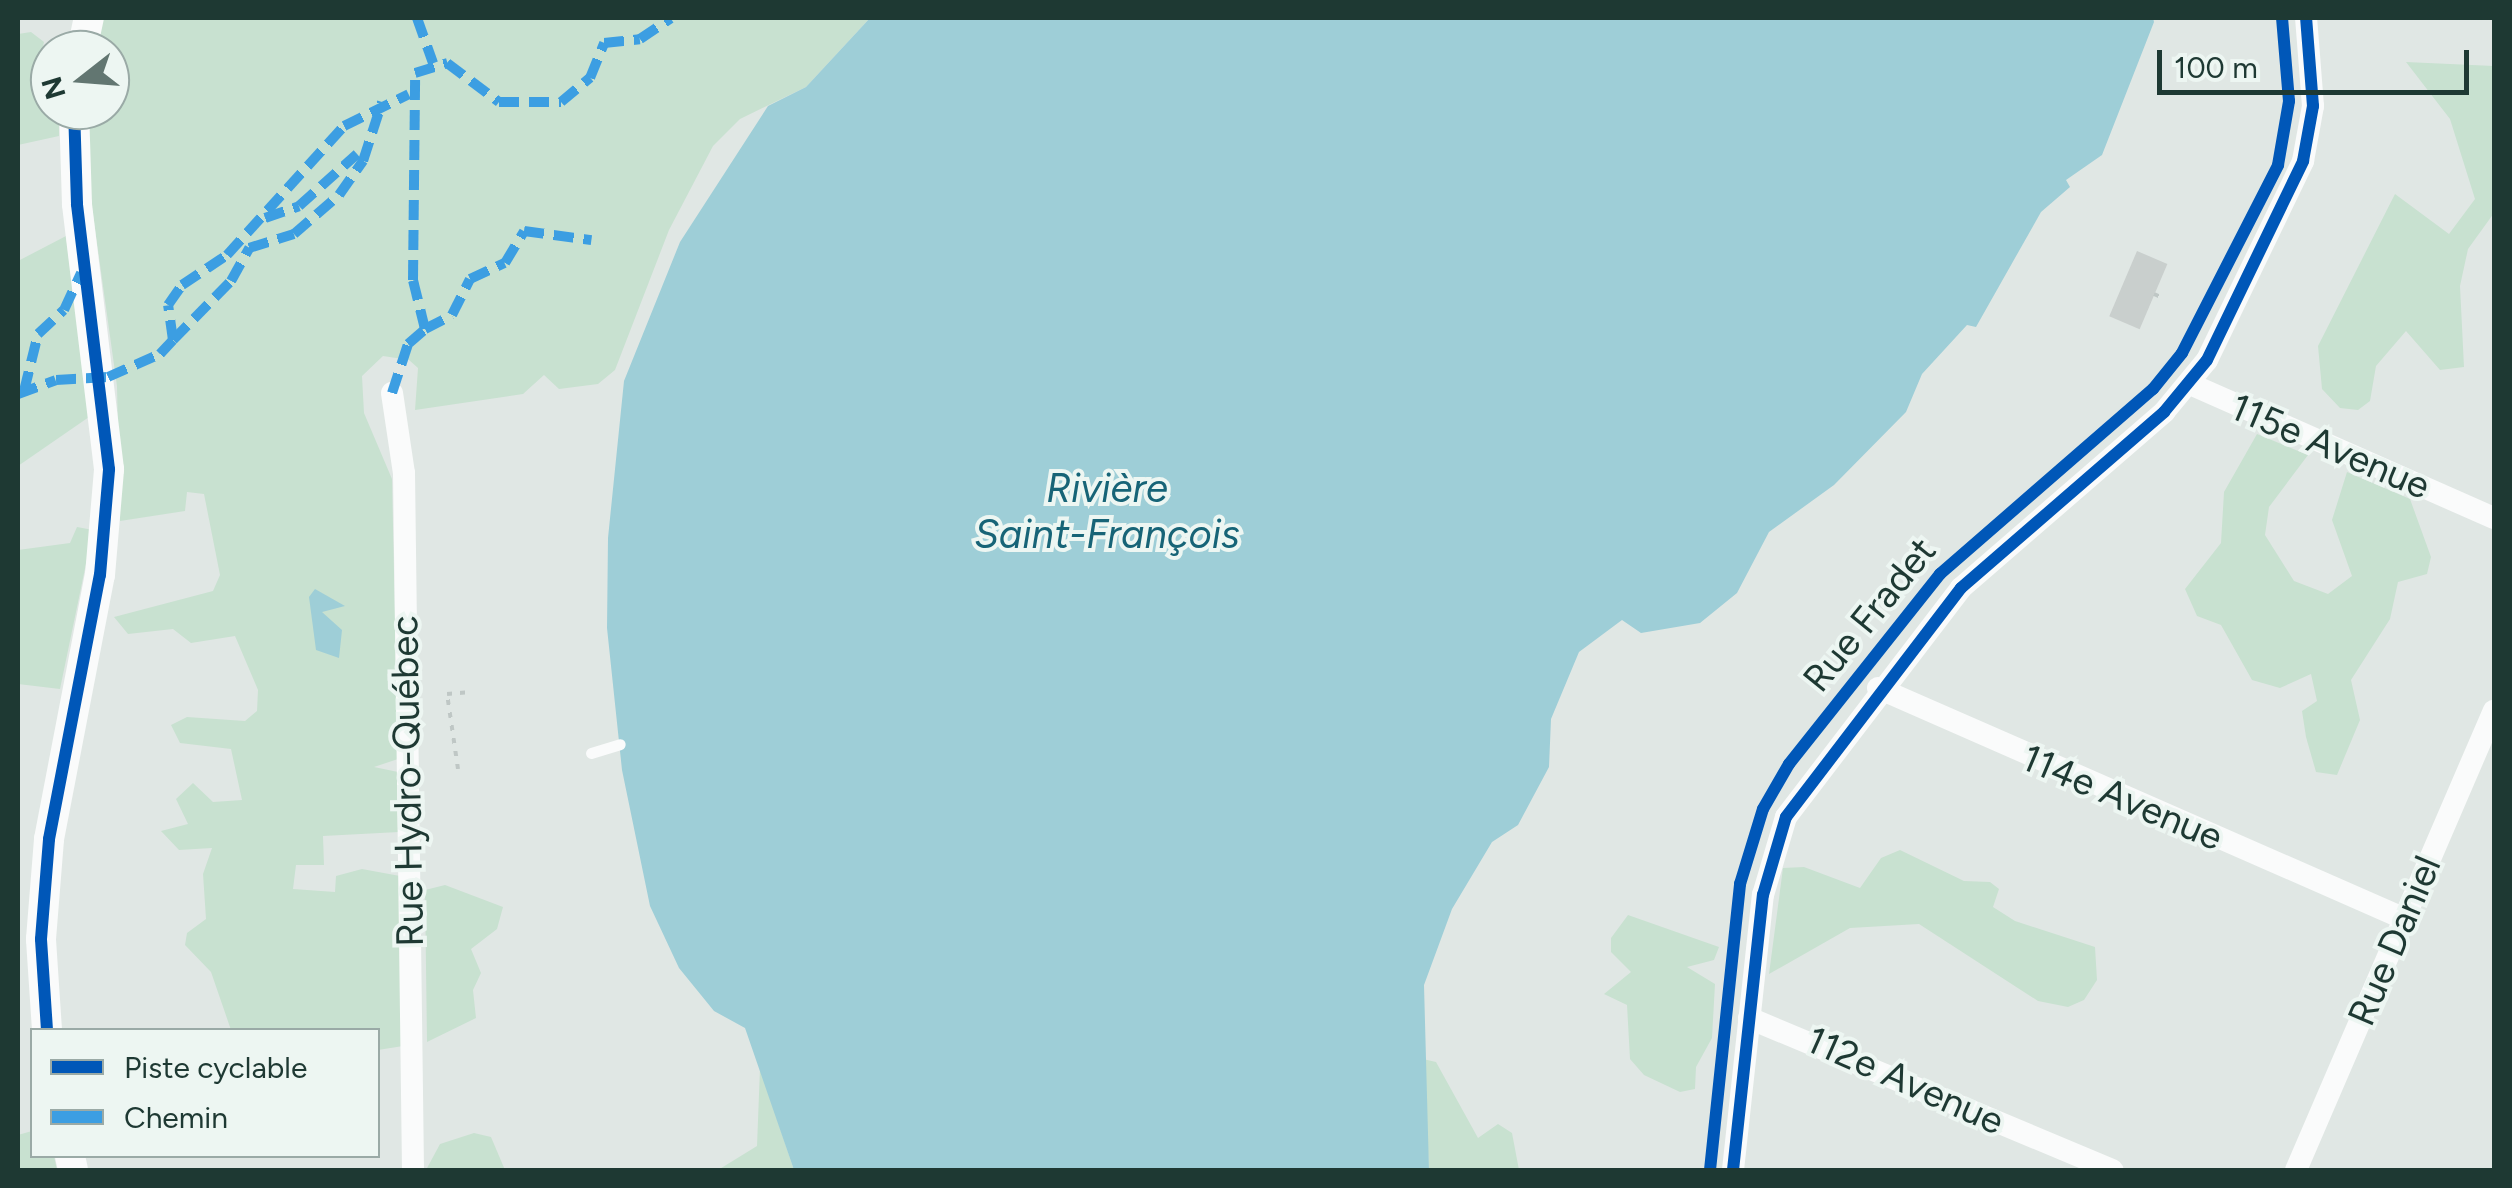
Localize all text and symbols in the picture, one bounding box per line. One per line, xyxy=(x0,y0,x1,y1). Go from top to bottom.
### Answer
north arrow xyxy=(30,30,130,130)
scale bar xyxy=(2162,30,2474,92)
text: 100 m xyxy=(2174,49,2258,86)
text: N xyxy=(34,73,73,104)
street label: 115e Avenue xyxy=(2224,385,2436,509)
water label: Rivière Saint-François xyxy=(974,464,1240,558)
street label: Rue Fradet xyxy=(1794,529,1946,701)
street label: Rue Hydro-Québec xyxy=(382,615,434,947)
street label: 114e Avenue xyxy=(2015,735,2229,861)
street label: Rue Daniel xyxy=(2339,849,2451,1033)
street label: 112e Avenue xyxy=(1799,1017,2011,1145)
legend xyxy=(30,1028,380,1158)
text: Piste cyclable xyxy=(124,1049,307,1086)
text: Chemin xyxy=(124,1099,228,1136)

